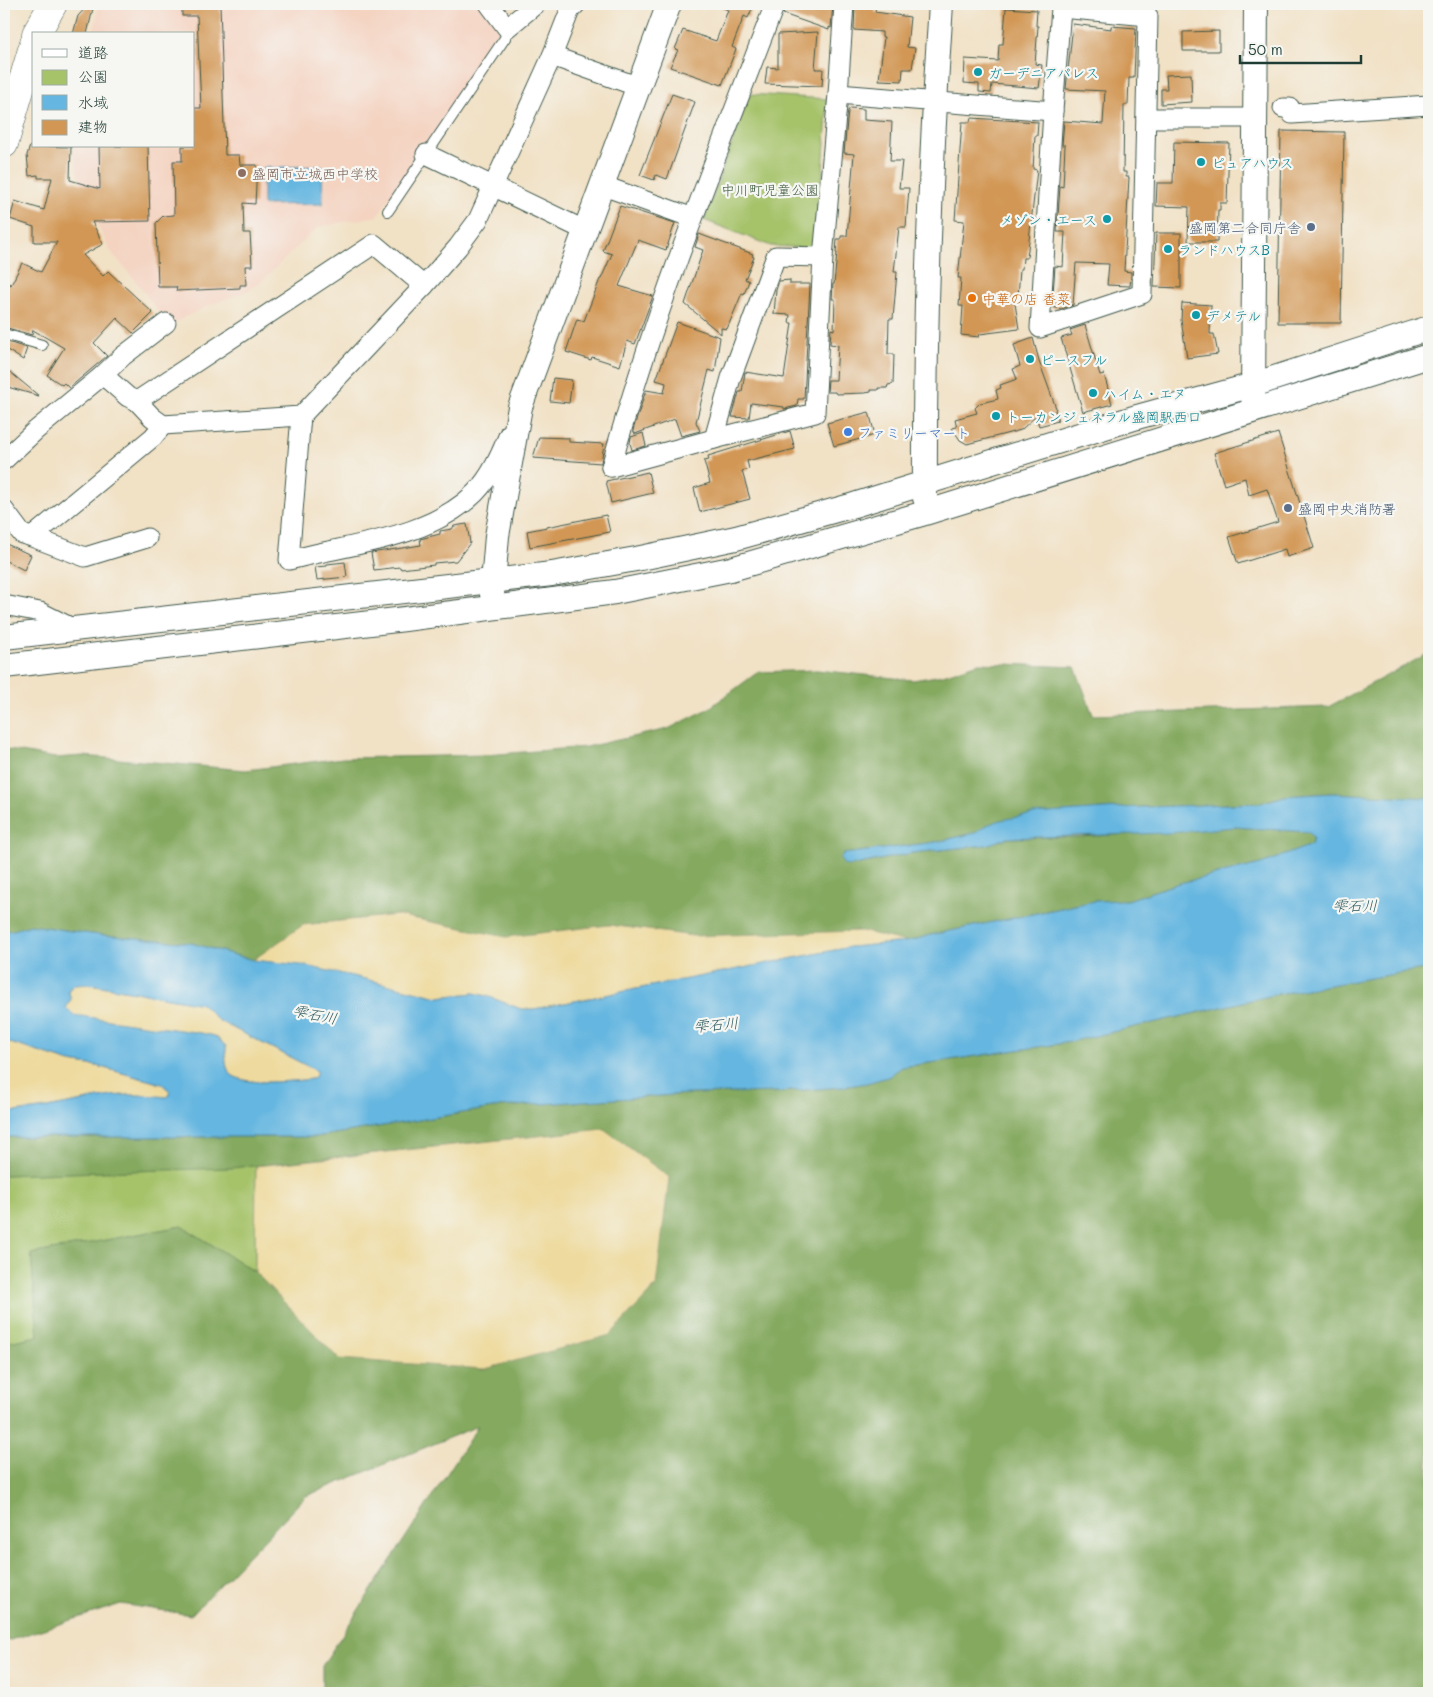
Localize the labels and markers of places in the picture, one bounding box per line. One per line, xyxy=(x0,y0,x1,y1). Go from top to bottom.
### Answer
place label: ガーデニアパレス xyxy=(988,63,1099,82)
marker: ガーデニアパレス xyxy=(972,66,984,78)
place label: ピュアハウス xyxy=(1211,153,1294,172)
marker: ピュアハウス xyxy=(1195,156,1207,168)
place label: 盛岡市立城西中学校 xyxy=(252,164,378,183)
marker: 盛岡市立城西中学校 xyxy=(236,167,248,179)
place label: メゾン・エース xyxy=(1000,210,1097,229)
marker: メゾン・エース xyxy=(1101,213,1113,225)
place label: 盛岡第二合同庁舎 xyxy=(1189,218,1301,237)
marker: 盛岡第二合同庁舎 xyxy=(1305,221,1317,233)
place label: ランドハウスB xyxy=(1178,240,1270,259)
marker: ランドハウスB xyxy=(1162,243,1174,255)
place label: 中華の店 香菜 xyxy=(982,289,1070,308)
marker: 中華の店 香菜 xyxy=(966,292,978,304)
place label: デメテル xyxy=(1206,306,1261,325)
marker: デメテル xyxy=(1190,309,1202,321)
place label: ピースフル xyxy=(1040,350,1108,369)
marker: ピースフル xyxy=(1024,353,1036,365)
place label: ハイム・エヌ xyxy=(1103,384,1186,403)
marker: ハイム・エヌ xyxy=(1087,387,1099,399)
place label: トーカンジェネラル盛岡駅西口 xyxy=(1006,407,1201,426)
marker: トーカンジェネラル盛岡駅西口 xyxy=(990,410,1002,422)
place label: ファミリーマート xyxy=(858,423,970,442)
marker: ファミリーマート xyxy=(842,426,854,438)
place label: 盛岡中央消防署 xyxy=(1298,499,1396,518)
marker: 盛岡中央消防署 xyxy=(1282,502,1294,514)

